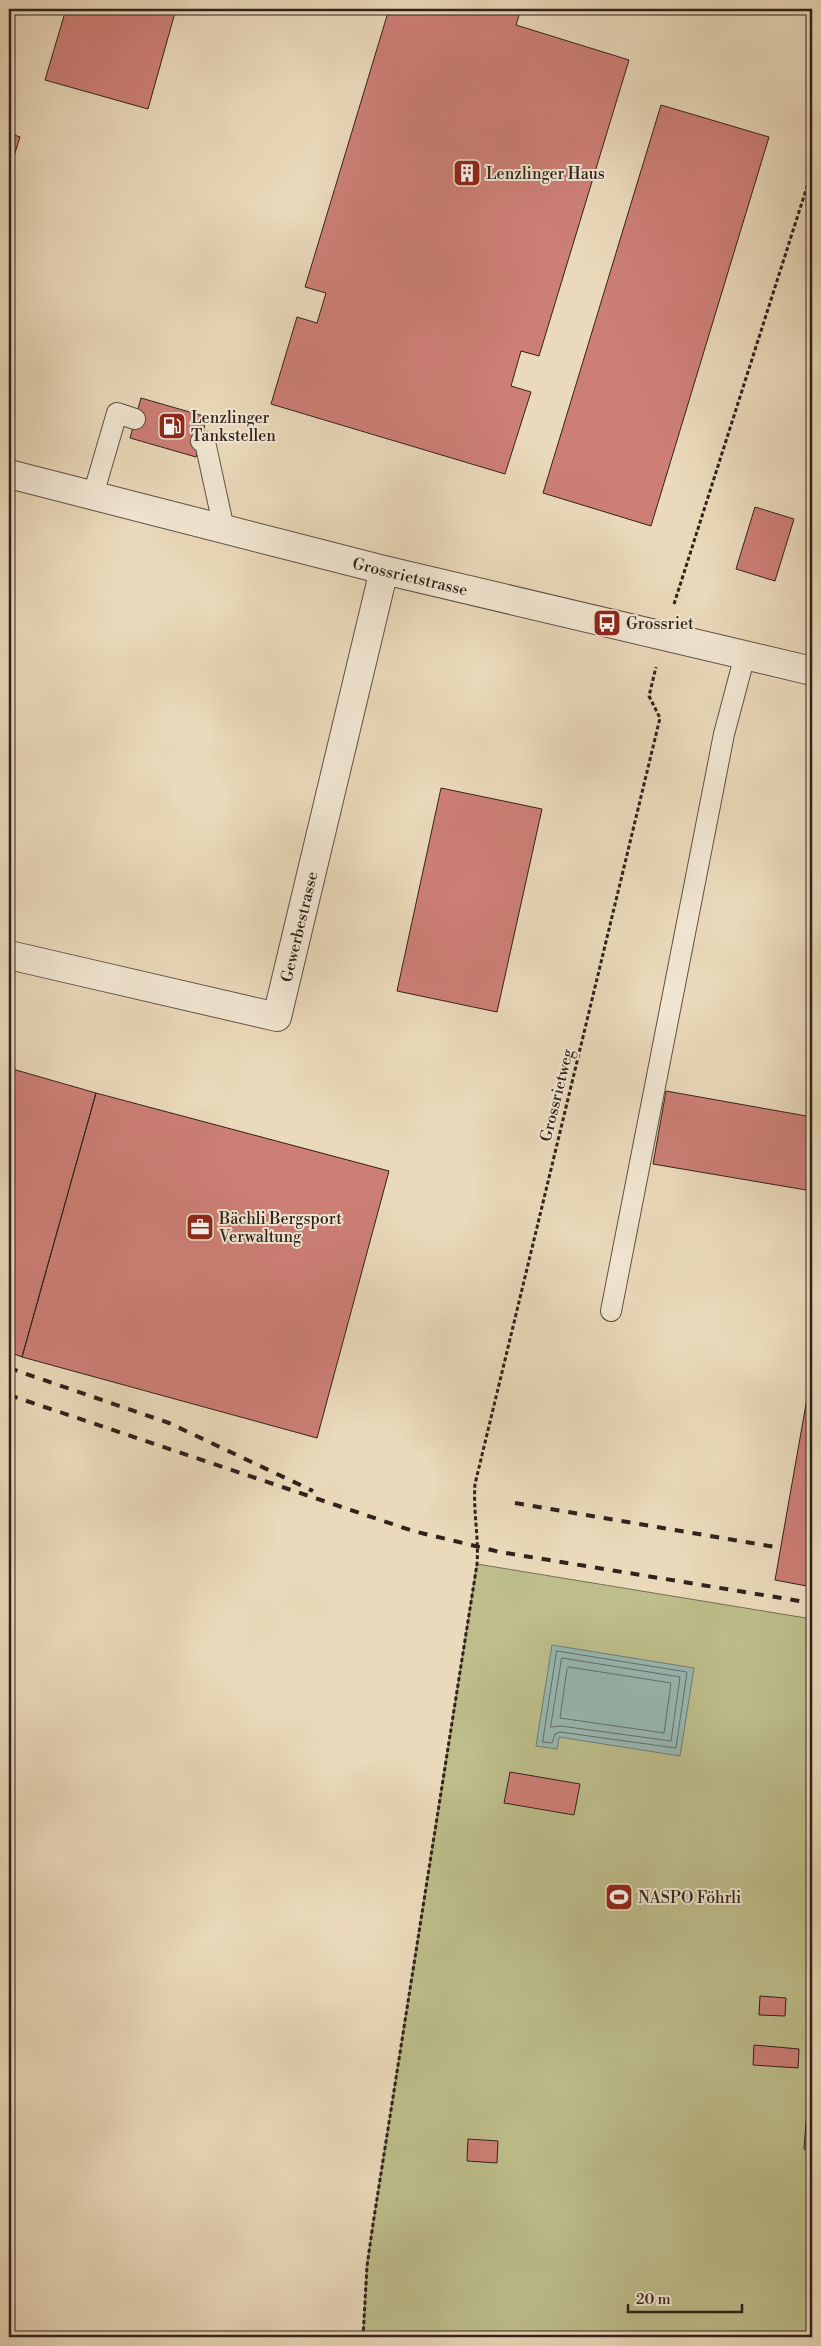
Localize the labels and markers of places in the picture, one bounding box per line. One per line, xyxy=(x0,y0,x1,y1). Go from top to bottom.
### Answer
building icon: Lenzlinger Haus xyxy=(452,158,482,188)
place label: Lenzlinger Haus xyxy=(486,164,605,184)
place label: Lenzlinger Tankstellen xyxy=(191,408,276,446)
fuel station icon: Lenzlinger Tankstellen xyxy=(157,411,187,441)
bus stop icon: Grossriet xyxy=(592,608,622,638)
place label: Grossriet xyxy=(626,614,694,634)
place label: Bächli Bergsport Verwaltung xyxy=(218,1209,342,1247)
office icon: Bächli Bergsport Verwaltung xyxy=(185,1212,215,1242)
sports icon: NASPO Föhrli xyxy=(604,1882,634,1912)
place label: NASPO Föhrli xyxy=(638,1888,741,1908)

